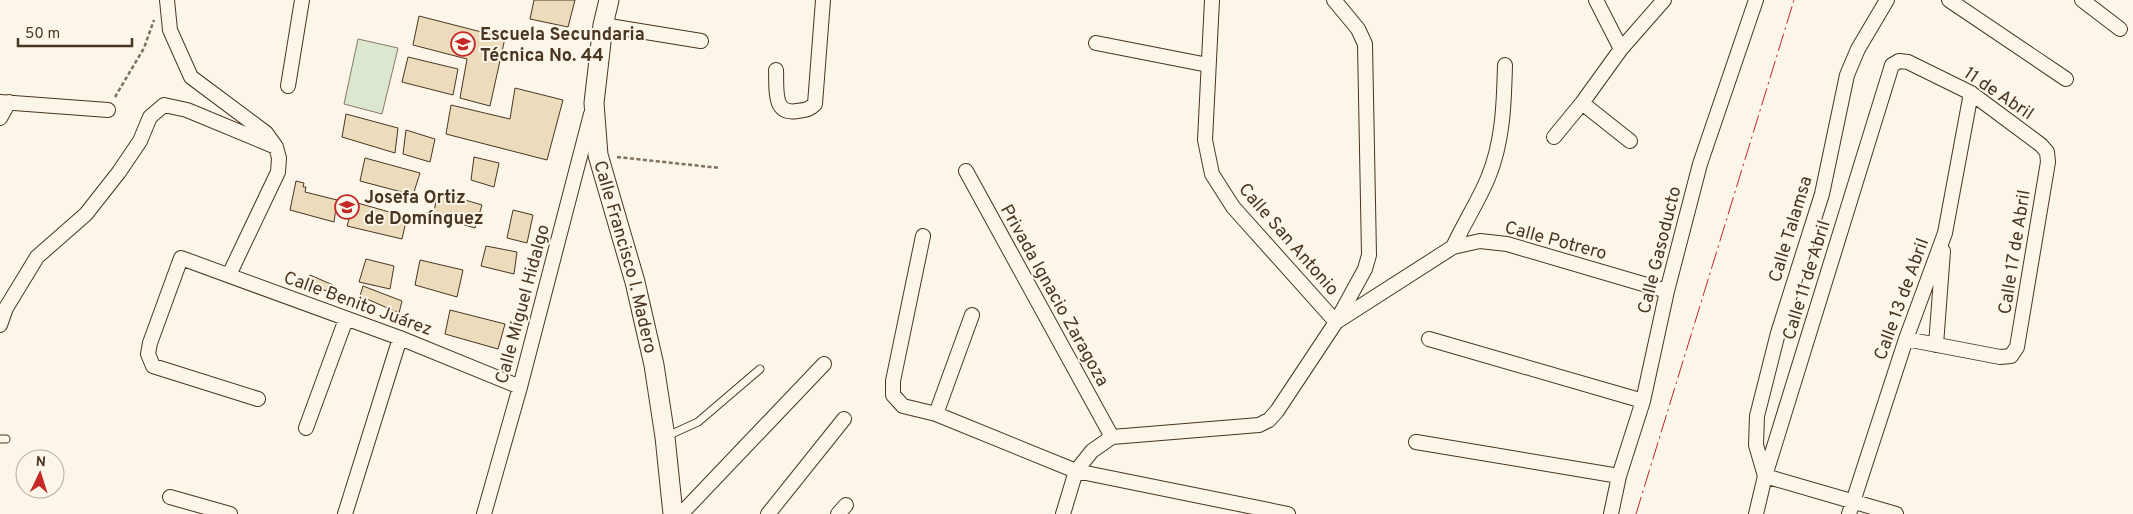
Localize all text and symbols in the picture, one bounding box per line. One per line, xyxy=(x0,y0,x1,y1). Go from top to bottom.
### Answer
scale bar xyxy=(18,15,131,47)
place label: Escuela Secundaria Técnica No. 44 xyxy=(480,24,645,68)
text: 50 m xyxy=(25,25,60,44)
school or university icon: Escuela Secundaria Técnica No. 44 xyxy=(450,31,476,57)
street label: 11 de Abril xyxy=(1959,63,2038,126)
street label: Calle Francisco I. Madero xyxy=(587,158,661,356)
street label: Calle Talamsa xyxy=(1764,174,1819,285)
street label: Calle San Antonio xyxy=(1233,179,1343,301)
street label: Calle Gasoducto xyxy=(1634,184,1687,316)
place label: Josefa Ortiz de Domínguez xyxy=(364,187,484,231)
street label: Calle 17 de Abril xyxy=(1994,188,2037,316)
school or university icon: Josefa Ortiz de Domínguez xyxy=(334,194,360,220)
street label: Privada Ignacio Zaragoza xyxy=(994,201,1113,391)
street label: Calle Potrero xyxy=(1502,217,1609,266)
street label: Calle 11 de Abril xyxy=(1778,218,1837,343)
street label: Calle Miguel Hidalgo xyxy=(491,222,556,387)
street label: Calle 13 de Abril xyxy=(1870,235,1935,364)
street label: Calle Benito Juárez xyxy=(280,267,435,342)
north arrow xyxy=(15,449,65,499)
text: N xyxy=(35,454,46,471)

